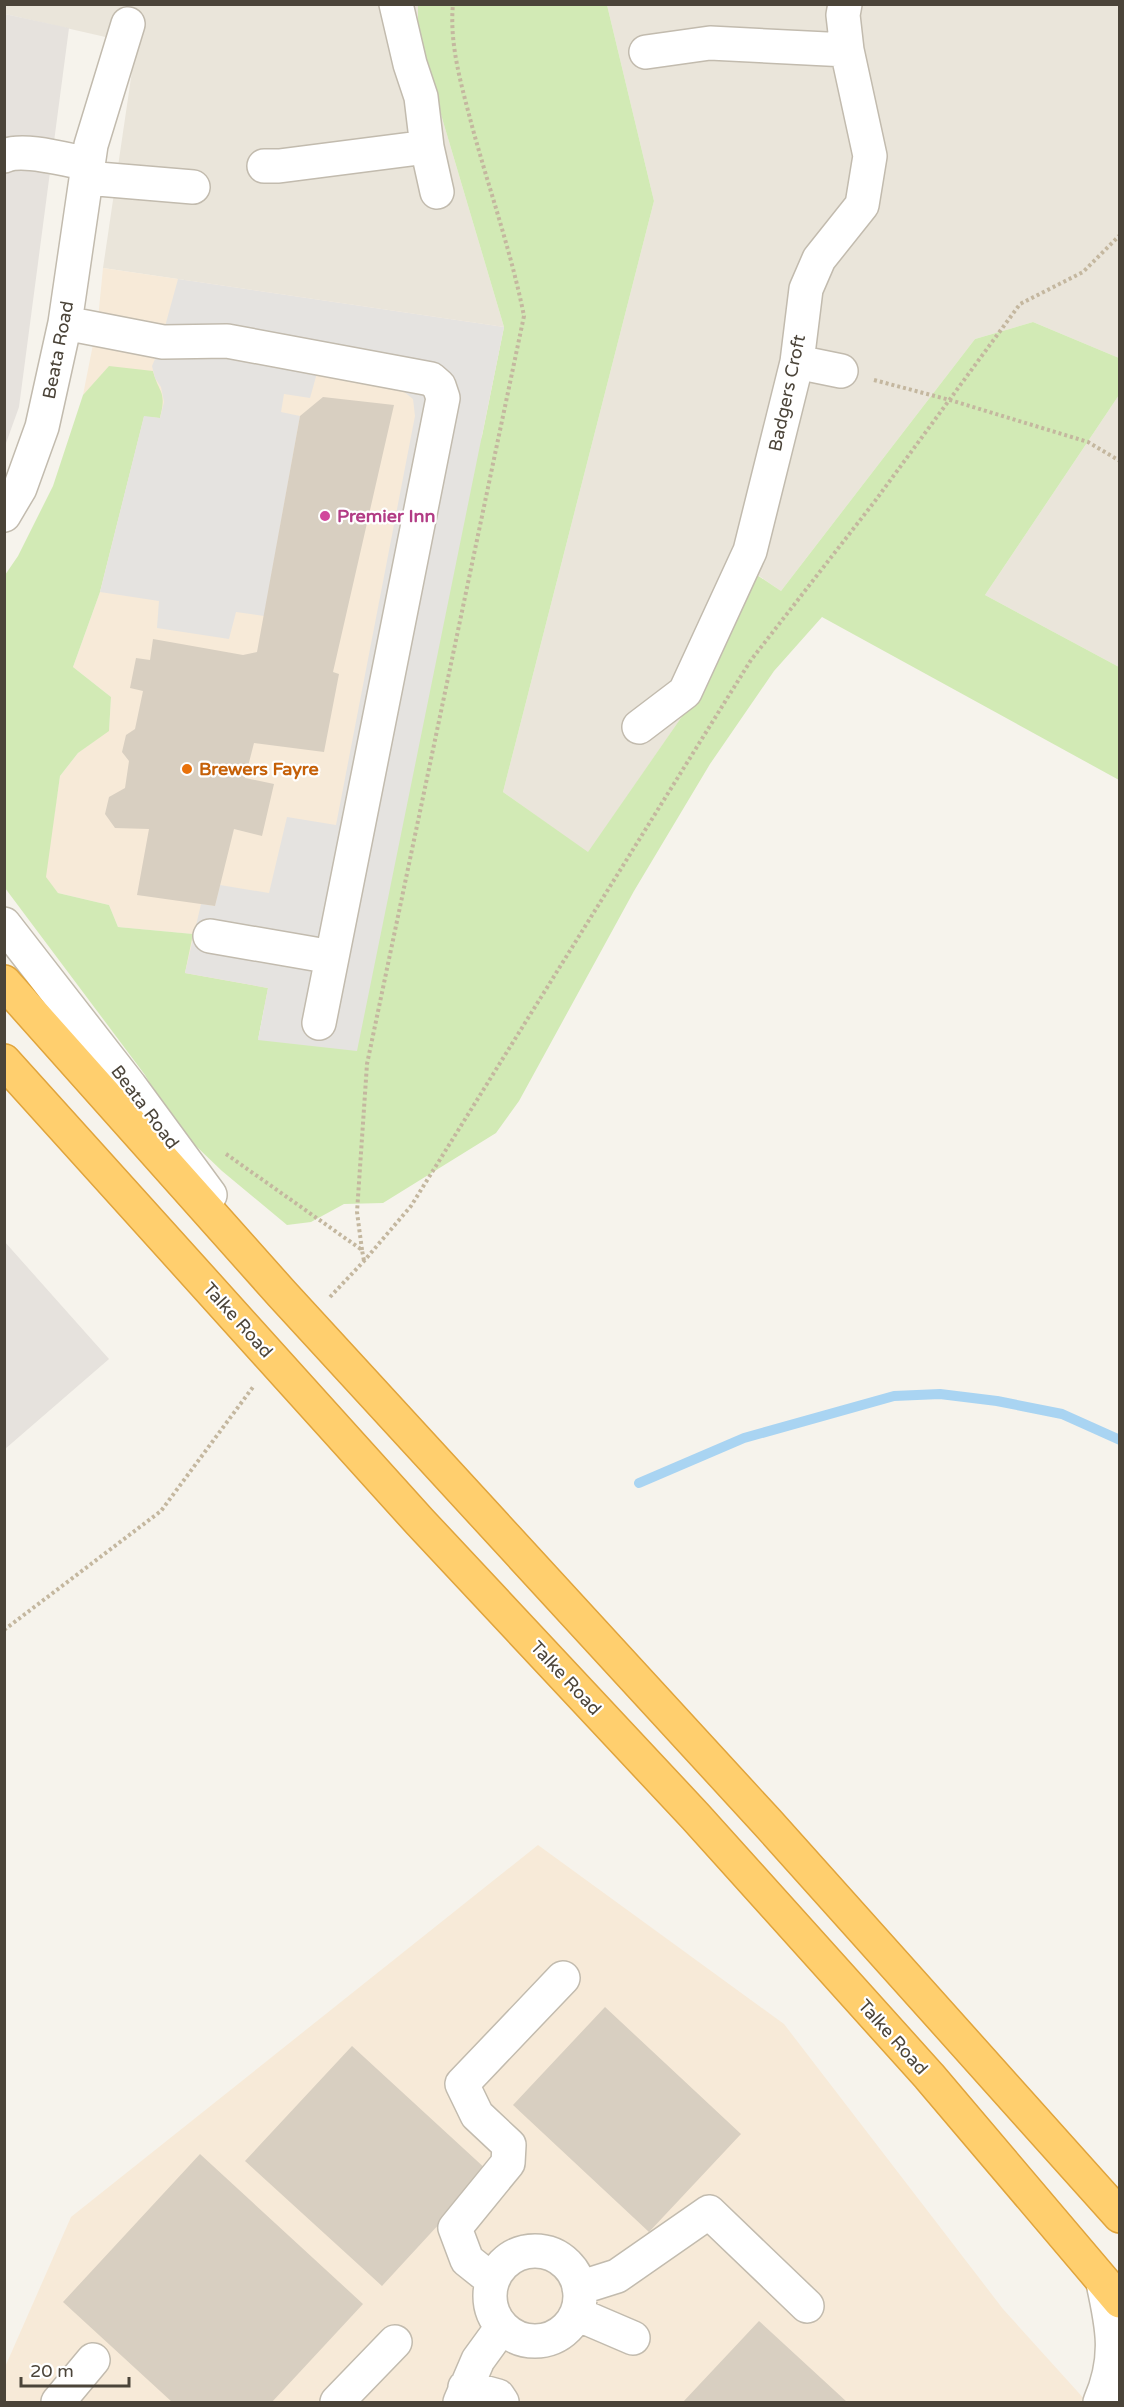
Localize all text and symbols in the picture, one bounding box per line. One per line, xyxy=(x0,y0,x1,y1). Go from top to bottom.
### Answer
street label: Beata Road xyxy=(38,299,78,401)
street label: Badgers Croft xyxy=(764,332,810,454)
place label: Premier Inn xyxy=(337,505,435,527)
marker: Premier Inn xyxy=(318,509,332,523)
place label: Brewers Fayre xyxy=(199,758,319,780)
marker: Brewers Fayre xyxy=(180,762,194,776)
street label: Beata Road xyxy=(106,1061,184,1153)
street label: Talke Road xyxy=(198,1278,278,1362)
street label: Talke Road xyxy=(526,1636,606,1720)
street label: Talke Road xyxy=(853,1995,933,2079)
scale bar xyxy=(21,2350,129,2388)
text: 20 m xyxy=(30,2360,74,2382)

